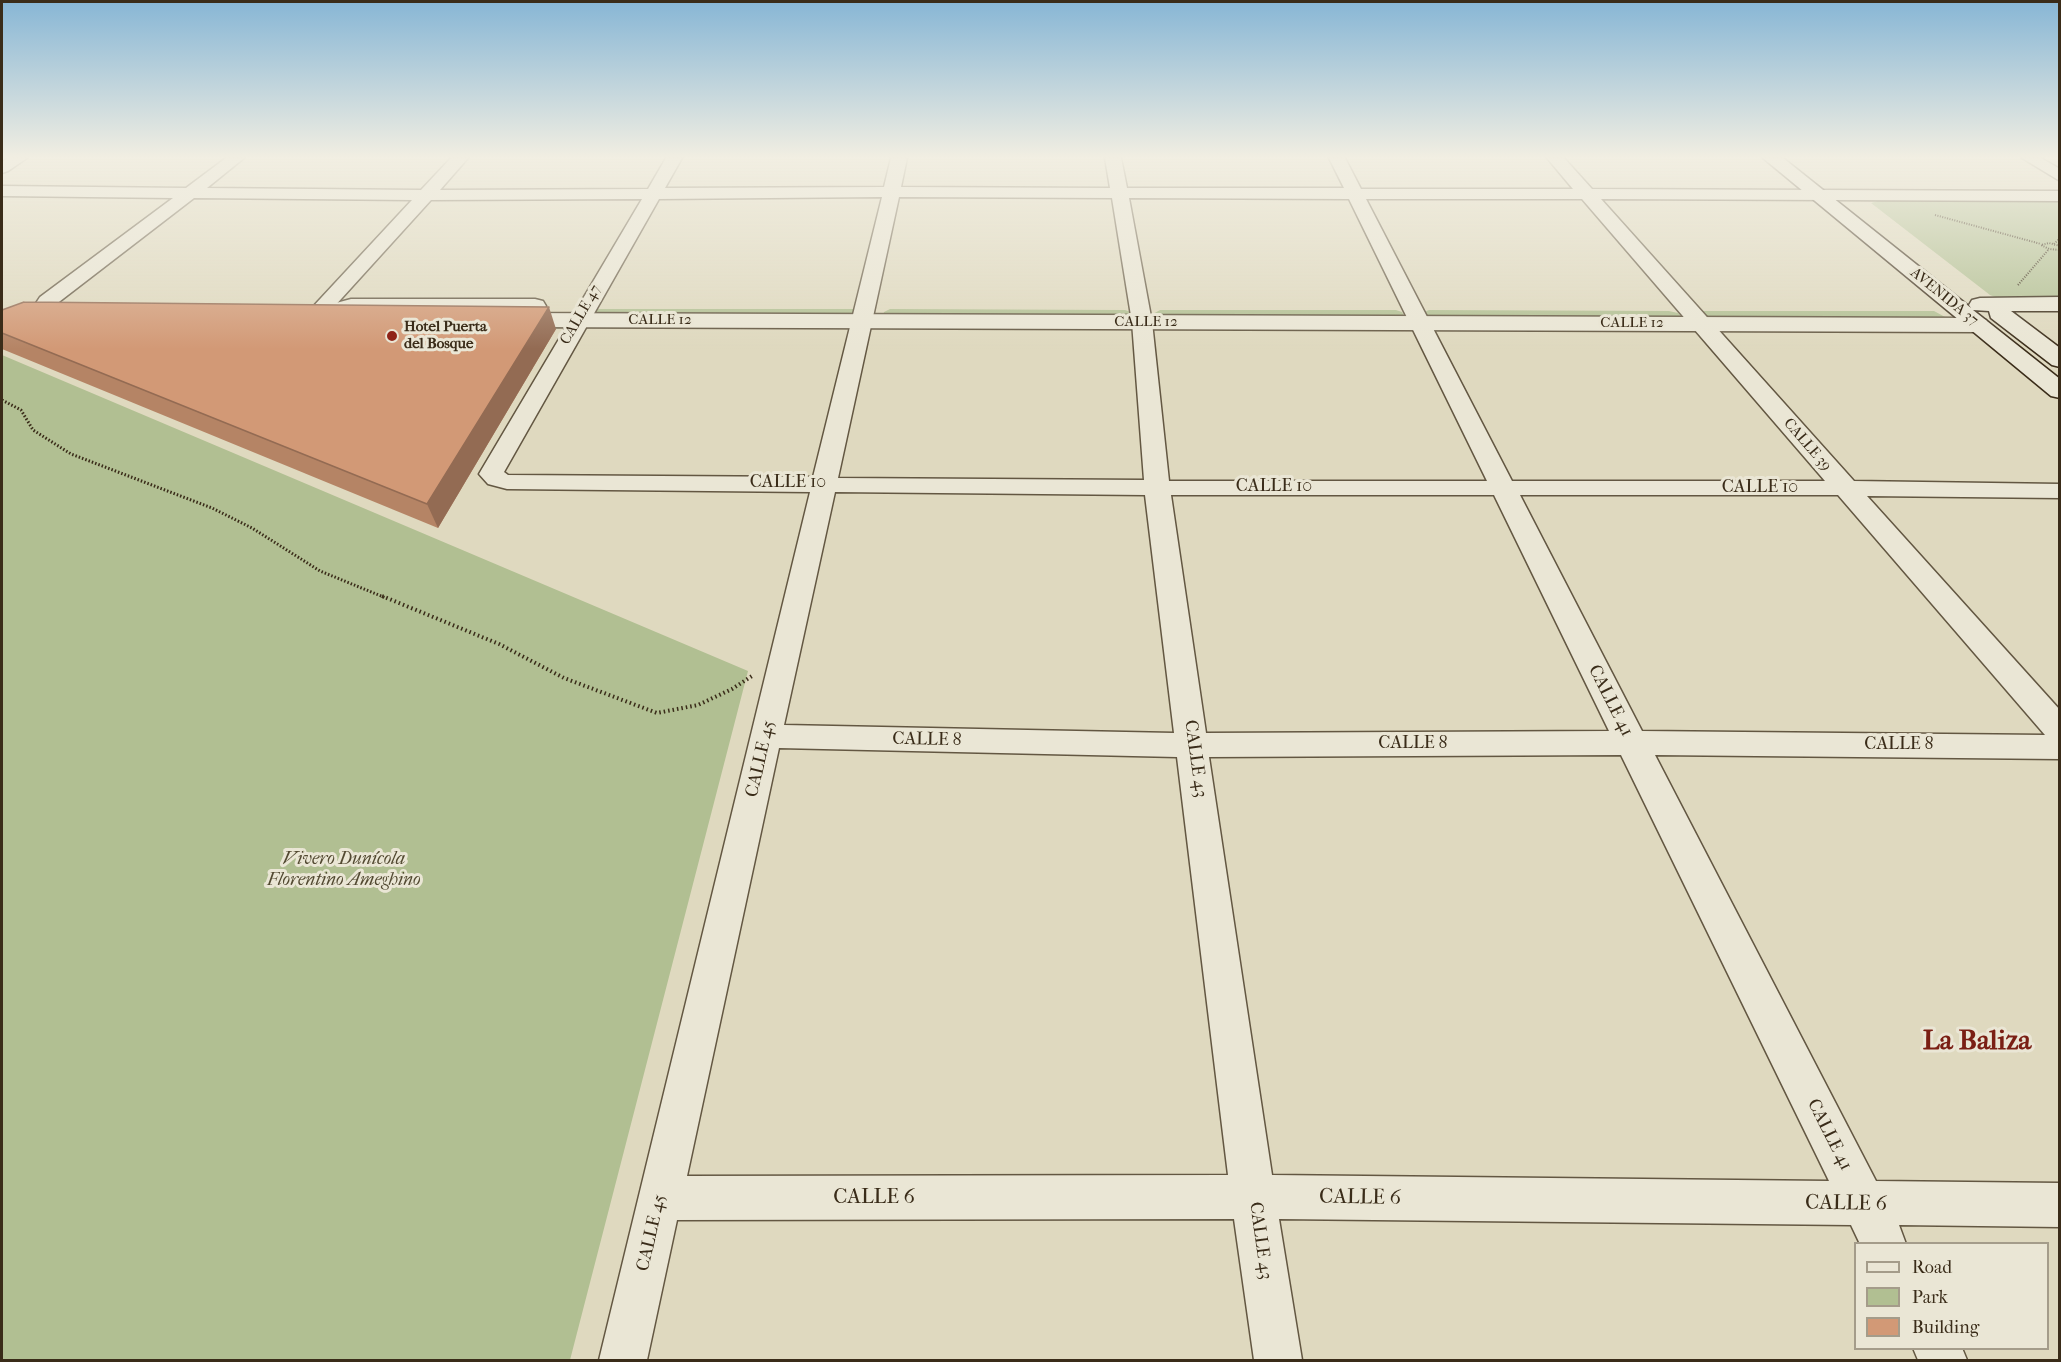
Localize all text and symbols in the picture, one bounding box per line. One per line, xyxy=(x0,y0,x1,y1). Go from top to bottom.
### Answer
street label: AVENIDA 37 xyxy=(1906,264,1982,330)
street label: CALLE 47 xyxy=(557,282,605,348)
street label: CALLE 12 xyxy=(628,311,692,329)
street label: CALLE 12 xyxy=(1114,313,1178,331)
street label: CALLE 12 xyxy=(1600,314,1664,332)
place label: Hotel Puerta del Bosque xyxy=(404,318,487,353)
marker: Hotel Puerta del Bosque xyxy=(385,329,399,343)
street label: CALLE 39 xyxy=(1779,415,1835,475)
street label: CALLE 10 xyxy=(750,472,826,494)
street label: CALLE 10 xyxy=(1236,476,1312,498)
street label: CALLE 10 xyxy=(1722,477,1798,499)
street label: CALLE 41 xyxy=(1583,662,1637,740)
street label: CALLE 45 xyxy=(742,718,780,800)
street label: CALLE 43 xyxy=(1179,719,1211,799)
street label: CALLE 8 xyxy=(892,729,962,751)
street label: CALLE 8 xyxy=(1378,733,1448,755)
street label: CALLE 8 xyxy=(1864,734,1934,756)
park label: Vivero Dunícola Florentino Ameghino xyxy=(267,849,421,892)
district label: La Baliza xyxy=(1923,1025,2031,1059)
street label: CALLE 41 xyxy=(1802,1096,1856,1174)
street label: CALLE 6 xyxy=(833,1185,915,1211)
street label: CALLE 6 xyxy=(1319,1185,1401,1211)
street label: CALLE 6 xyxy=(1805,1191,1887,1217)
street label: CALLE 45 xyxy=(633,1192,671,1274)
street label: CALLE 43 xyxy=(1244,1201,1276,1281)
legend xyxy=(1854,1242,2049,1350)
text: Road xyxy=(1912,1257,1952,1278)
text: Park xyxy=(1912,1287,1948,1308)
text: Building xyxy=(1912,1317,1979,1338)

